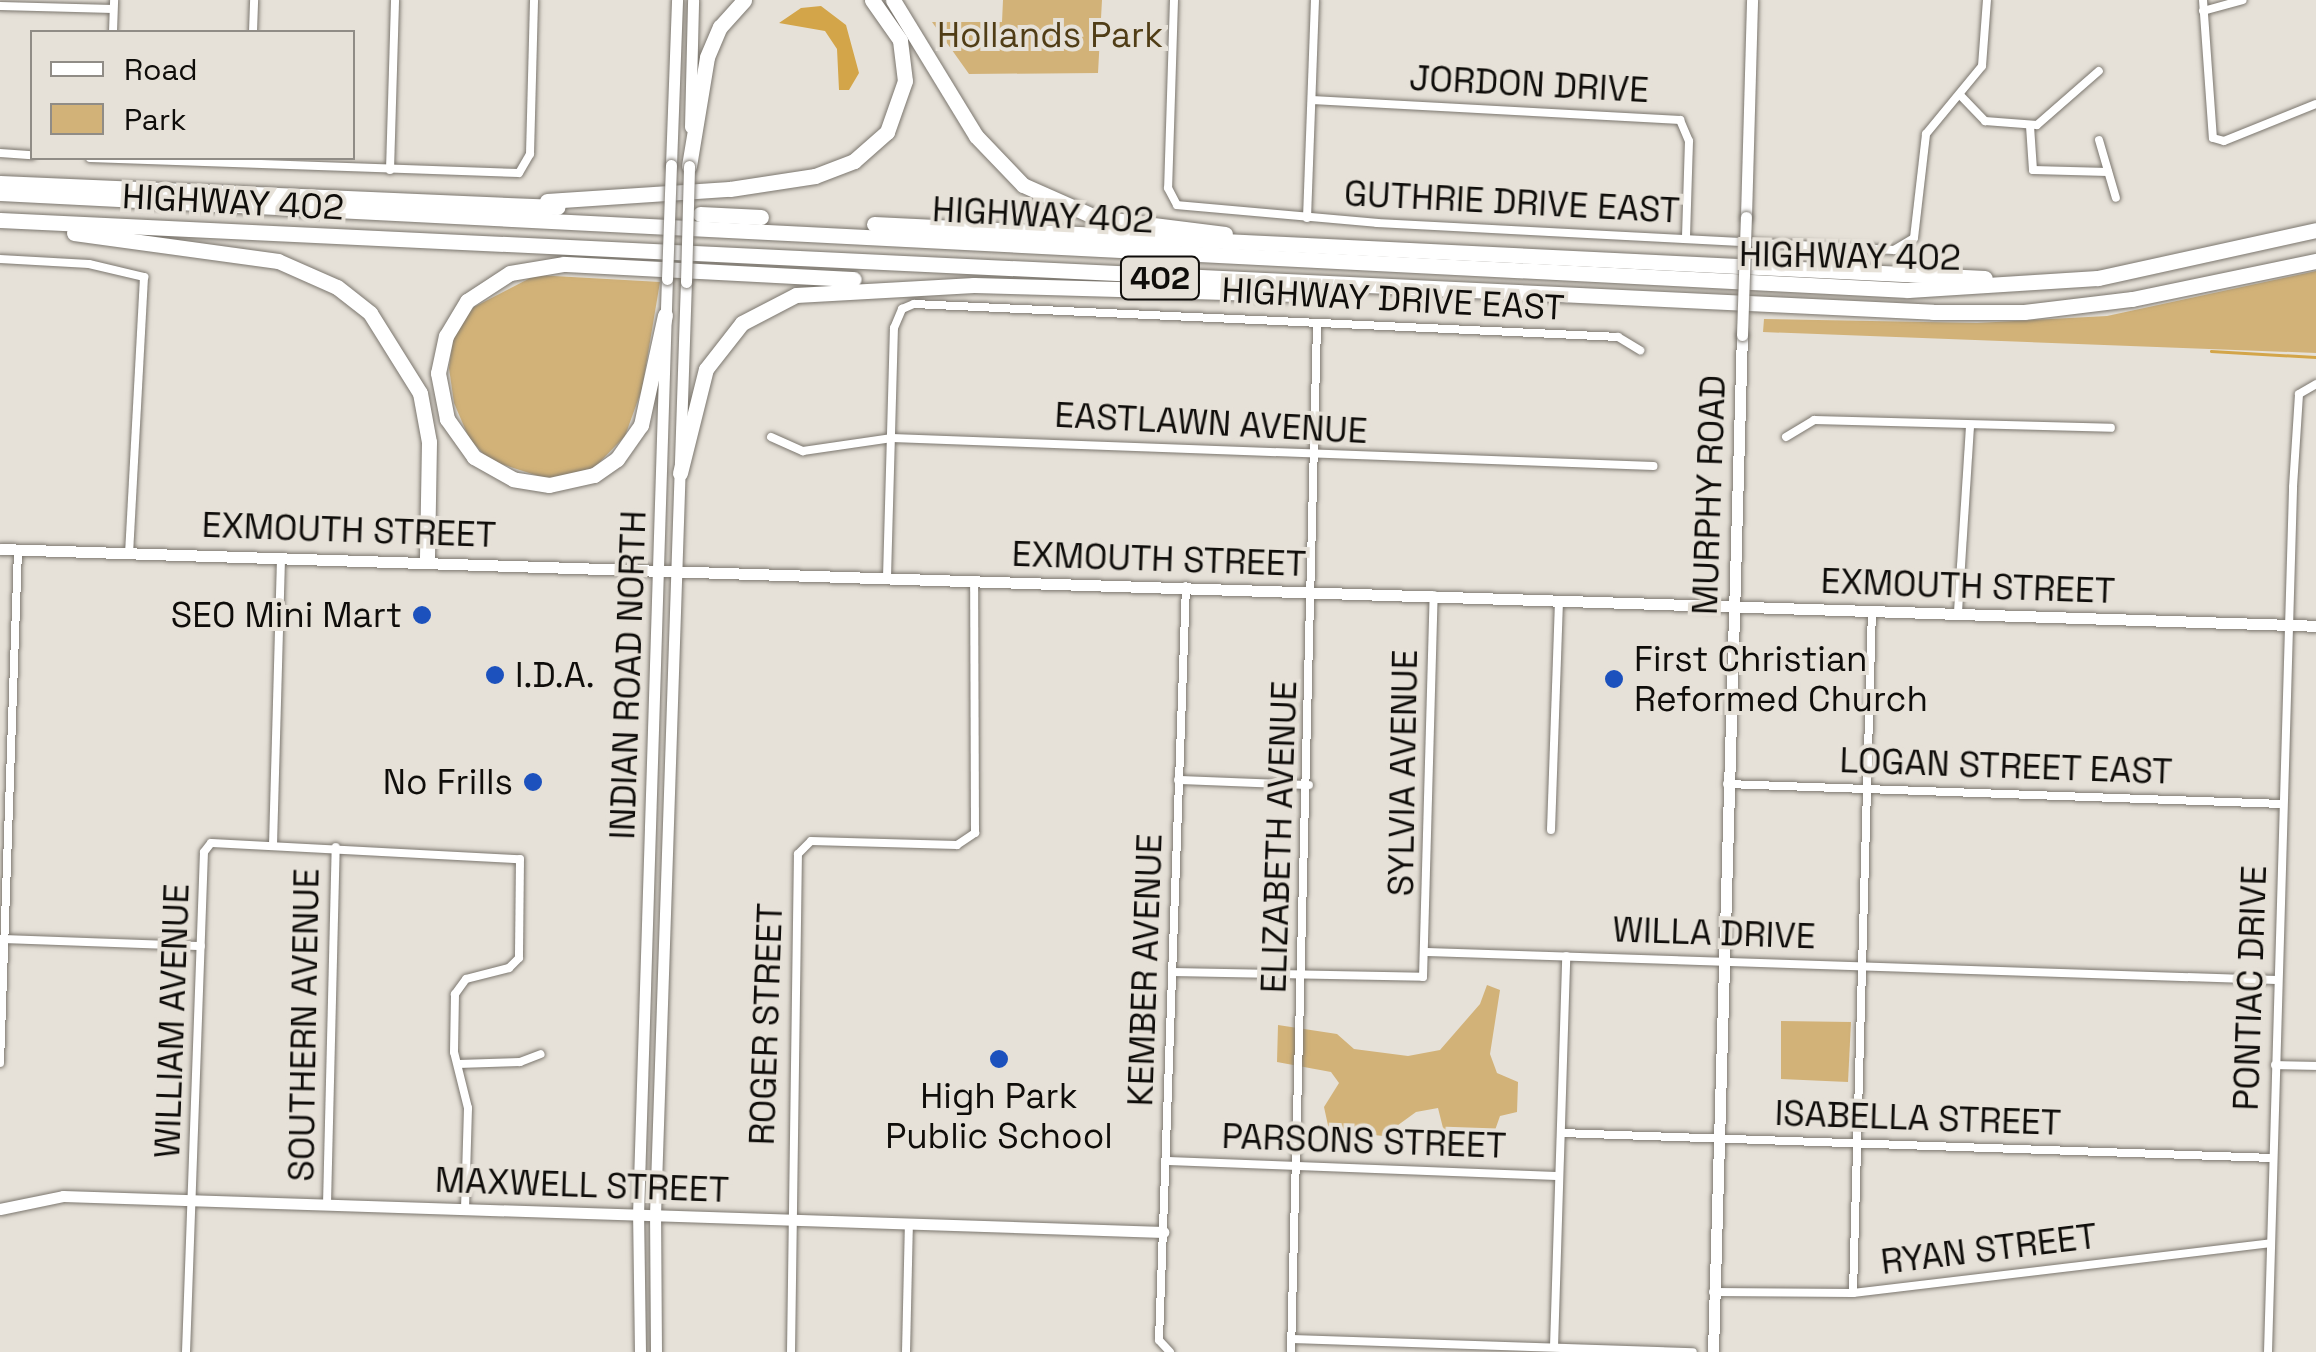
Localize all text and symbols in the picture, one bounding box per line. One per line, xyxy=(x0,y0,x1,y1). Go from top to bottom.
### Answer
park label: Hollands Park xyxy=(937,14,1163,56)
legend xyxy=(30,30,355,160)
text: Road xyxy=(124,50,198,89)
street label: JORDON DRIVE xyxy=(1408,57,1650,111)
text: Park xyxy=(124,100,186,139)
street label: GUTHRIE DRIVE EAST xyxy=(1343,172,1681,232)
street label: HIGHWAY 402 xyxy=(121,175,345,229)
street label: HIGHWAY 402 xyxy=(931,188,1155,242)
street label: HIGHWAY 402 xyxy=(1738,233,1962,279)
road number: 402 xyxy=(1118,251,1202,305)
street label: HIGHWAY DRIVE EAST xyxy=(1220,269,1566,329)
street label: MURPHY ROAD xyxy=(1684,374,1734,616)
street label: EASTLAWN AVENUE xyxy=(1053,394,1369,452)
street label: EXMOUTH STREET xyxy=(201,504,497,556)
street label: INDIAN ROAD NORTH xyxy=(601,510,655,840)
street label: EXMOUTH STREET xyxy=(1011,533,1307,585)
street label: EXMOUTH STREET xyxy=(1820,560,2116,612)
place label: SEO Mini Mart xyxy=(171,594,402,636)
marker: SEO Mini Mart xyxy=(411,604,433,626)
place label: First Christian Reformed Church xyxy=(1634,638,1928,720)
street label: SYLVIA AVENUE xyxy=(1380,649,1426,897)
place label: I.D.A. xyxy=(515,654,595,696)
marker: I.D.A. xyxy=(484,664,506,686)
marker: First Christian Reformed Church xyxy=(1603,668,1625,690)
street label: ELIZABETH AVENUE xyxy=(1253,680,1305,994)
street label: LOGAN STREET EAST xyxy=(1838,739,2174,793)
place label: No Frills xyxy=(383,761,513,803)
marker: No Frills xyxy=(522,771,544,793)
street label: KEMBER AVENUE xyxy=(1119,833,1171,1107)
street label: PONTIAC DRIVE xyxy=(2225,865,2275,1111)
street label: SOUTHERN AVENUE xyxy=(280,868,328,1182)
street label: WILLIAM AVENUE xyxy=(146,883,198,1159)
street label: ROGER STREET xyxy=(741,902,791,1146)
street label: WILLA DRIVE xyxy=(1612,908,1816,958)
marker: High Park Public School xyxy=(988,1048,1010,1070)
place label: High Park Public School xyxy=(885,1075,1113,1157)
street label: ISABELLA STREET xyxy=(1774,1092,2062,1144)
street label: PARSONS STREET xyxy=(1221,1115,1507,1167)
street label: MAXWELL STREET xyxy=(434,1159,730,1211)
street label: RYAN STREET xyxy=(1878,1215,2100,1283)

